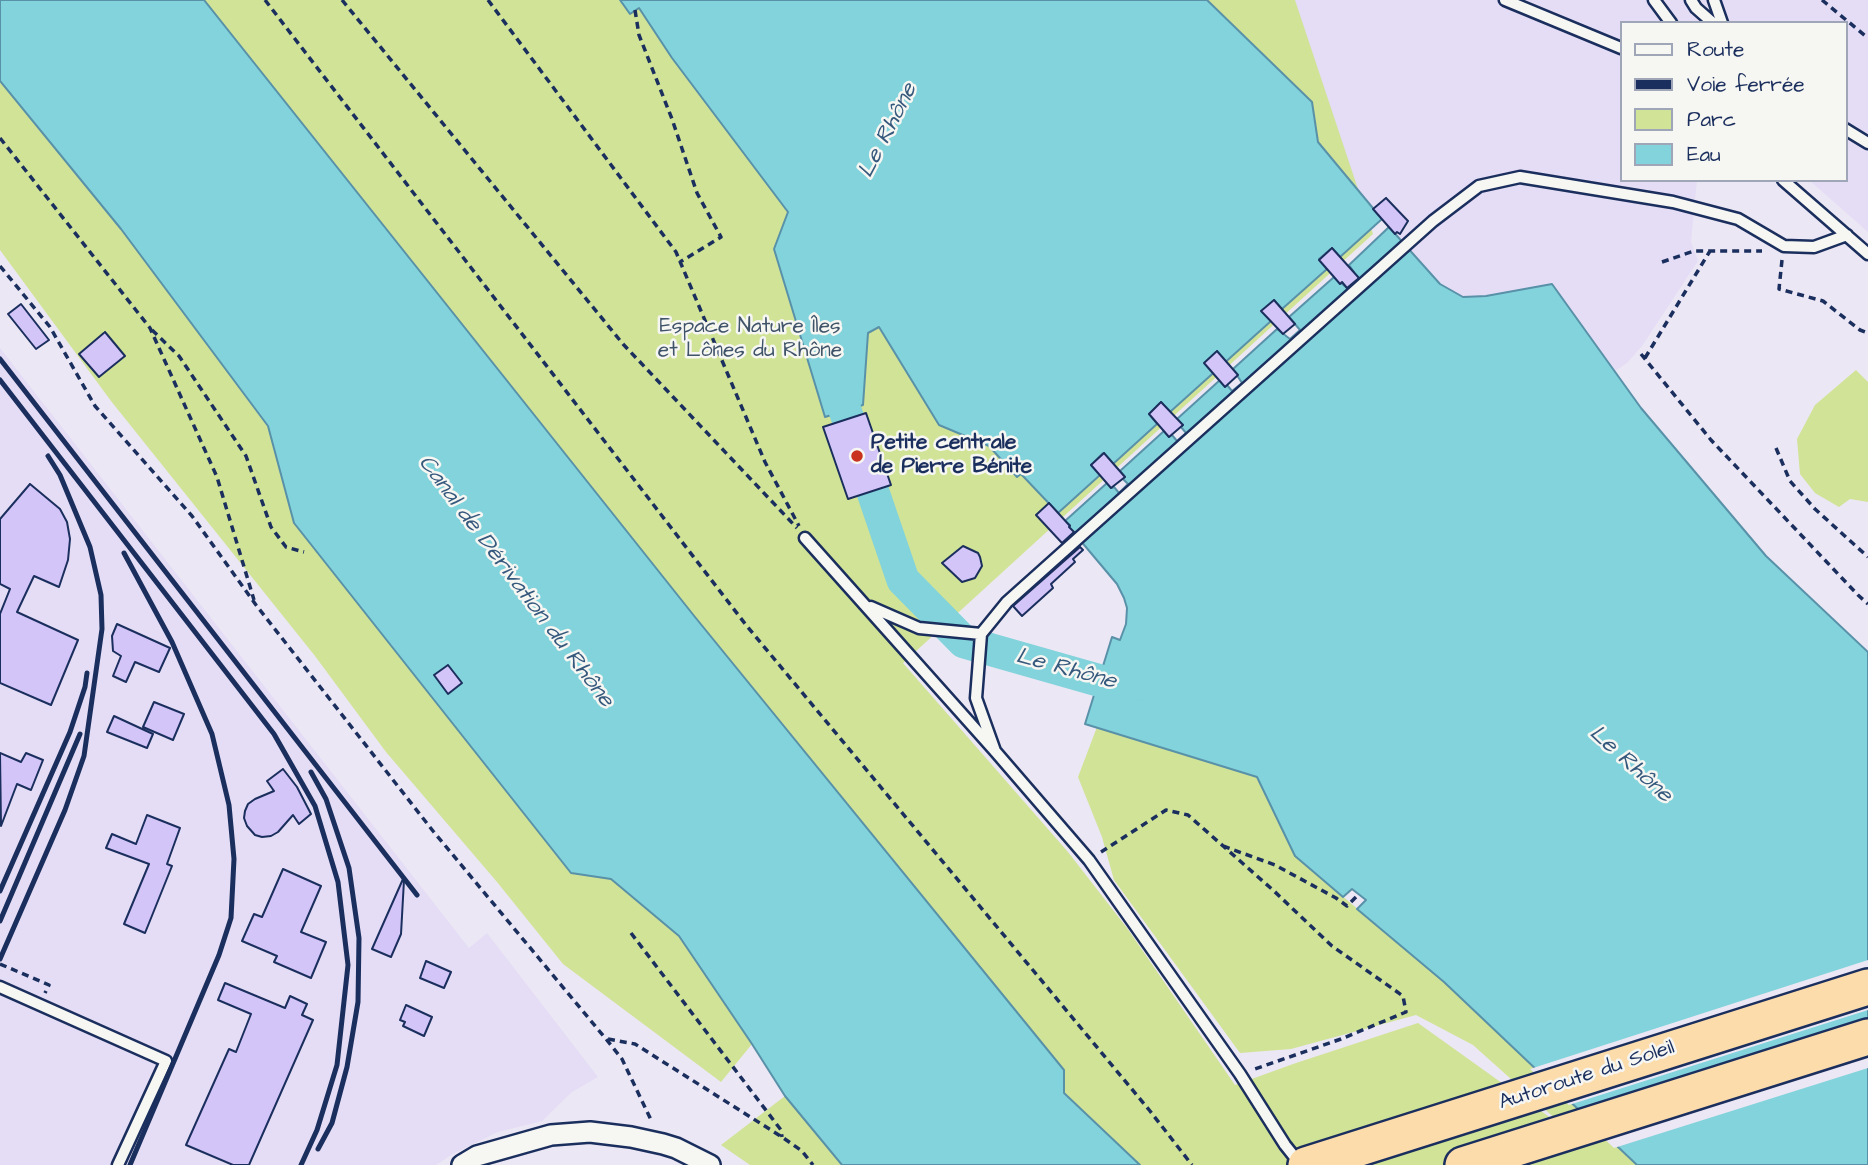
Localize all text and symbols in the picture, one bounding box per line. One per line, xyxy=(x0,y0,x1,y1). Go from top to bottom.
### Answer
legend xyxy=(1619,21,1847,182)
text: Route xyxy=(1687,35,1744,64)
text: Voie ferrée xyxy=(1687,70,1805,99)
water label: Le Rhône xyxy=(853,79,925,183)
text: Parc xyxy=(1687,105,1736,134)
text: Eau xyxy=(1687,140,1721,169)
park label: Espace Nature Îles et Lônes du Rhône xyxy=(658,315,842,365)
place label: Petite centrale de Pierre Bénite xyxy=(871,431,1032,481)
marker: Petite centrale de Pierre Bénite xyxy=(849,448,865,464)
water label: Canal de Dérivation du Rhône xyxy=(411,451,619,713)
water label: Le Rhône xyxy=(1013,643,1119,697)
water label: Le Rhône xyxy=(1583,721,1677,809)
street label: Autoroute du Soleil xyxy=(1496,1036,1678,1116)

